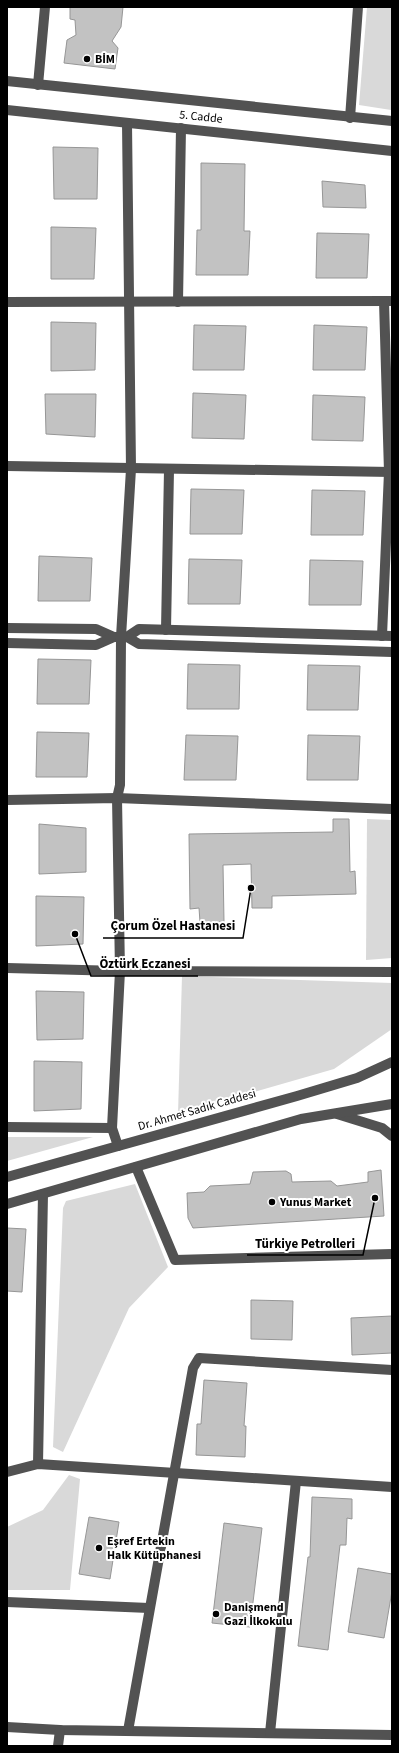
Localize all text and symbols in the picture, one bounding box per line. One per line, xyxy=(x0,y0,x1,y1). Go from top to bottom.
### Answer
place label: BİM xyxy=(95,51,115,68)
marker: BİM xyxy=(82,54,92,64)
street label: 5. Cadde xyxy=(178,106,224,128)
callout: Çorum Özel Hastanesi xyxy=(103,913,243,938)
text: Çorum Özel Hastanesi xyxy=(111,917,235,935)
callout: Öztürk Eczanesi xyxy=(91,951,198,976)
text: Öztürk Eczanesi xyxy=(99,955,191,973)
street label: Dr. Ahmet Sadık Caddesi xyxy=(136,1085,258,1135)
place label: Yunus Market xyxy=(279,1194,352,1211)
marker: Yunus Market xyxy=(267,1197,277,1207)
callout: Türkiye Petrolleri xyxy=(247,1230,363,1255)
text: Türkiye Petrolleri xyxy=(255,1235,355,1253)
place label: Eşref Ertekin Halk Kütüphanesi xyxy=(107,1533,201,1564)
marker: Eşref Ertekin Halk Kütüphanesi xyxy=(94,1543,104,1553)
place label: Danişmend Gazi İlkokulu xyxy=(224,1599,293,1630)
marker: Danişmend Gazi İlkokulu xyxy=(211,1609,221,1619)

